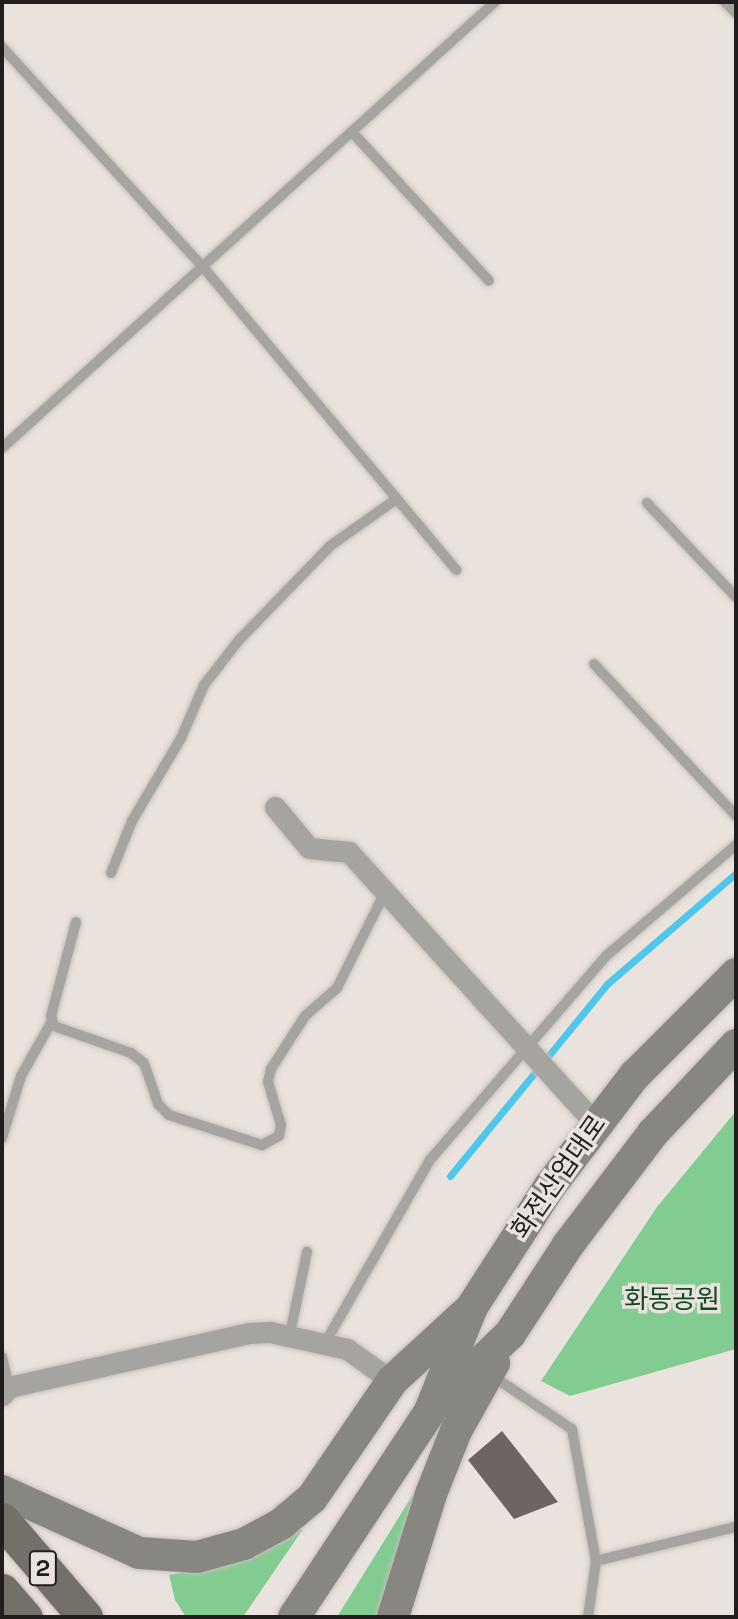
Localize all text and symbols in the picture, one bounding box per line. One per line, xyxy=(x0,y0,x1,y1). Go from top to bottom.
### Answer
street label: 화전산업대로 xyxy=(505,1109,613,1245)
park label: 화동공원 xyxy=(624,1284,720,1316)
road number: 2 xyxy=(27,1548,59,1588)

